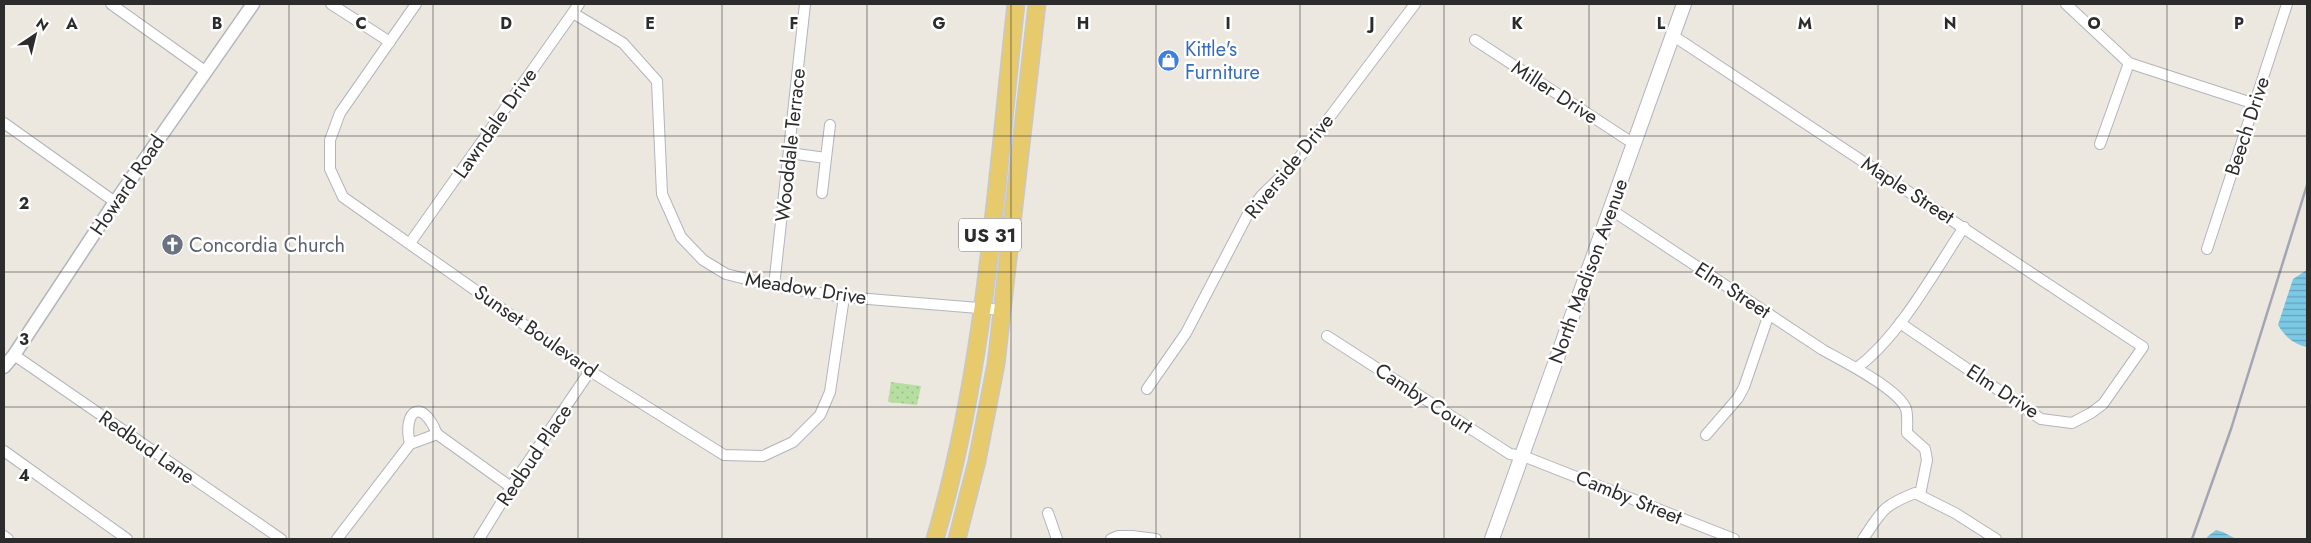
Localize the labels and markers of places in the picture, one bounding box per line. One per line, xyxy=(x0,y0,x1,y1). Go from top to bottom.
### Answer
place label: Kittle's Furniture xyxy=(1185,35,1260,87)
shop icon: Kittle's Furniture xyxy=(1157,49,1181,73)
place label: Concordia Church xyxy=(189,231,345,260)
church icon: Concordia Church xyxy=(161,233,185,257)

